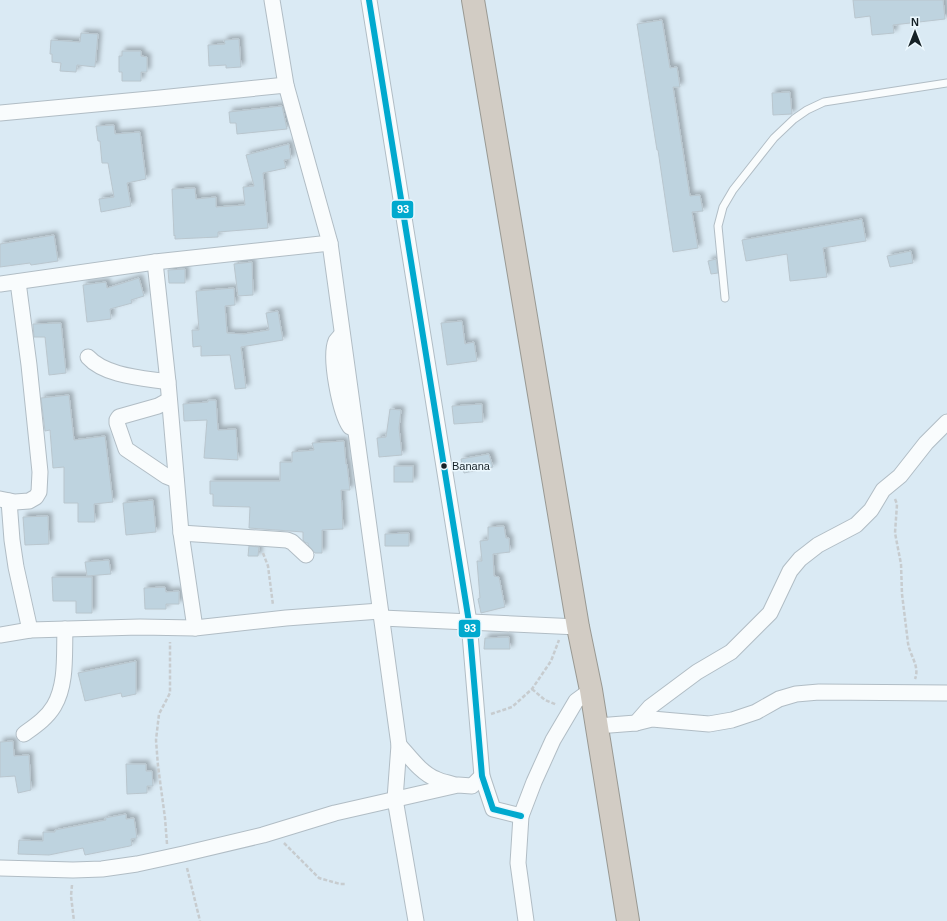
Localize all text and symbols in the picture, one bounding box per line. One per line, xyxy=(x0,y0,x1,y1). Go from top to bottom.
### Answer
north arrow xyxy=(895,12,935,52)
text: N xyxy=(911,16,919,28)
line badge: 93 xyxy=(391,200,414,219)
text: 93 xyxy=(397,203,409,215)
place label: Banana xyxy=(452,460,491,472)
marker: Banana xyxy=(439,461,449,471)
line badge: 93 xyxy=(458,619,481,638)
text: 93 xyxy=(464,622,476,634)

